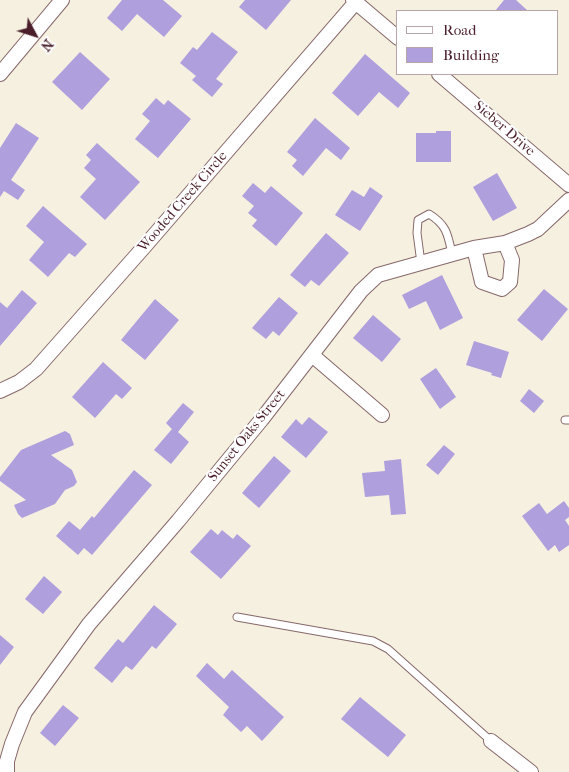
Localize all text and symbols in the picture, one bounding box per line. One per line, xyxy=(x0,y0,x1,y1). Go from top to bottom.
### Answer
north arrow xyxy=(10,10,60,60)
legend xyxy=(396,10,559,75)
text: Road xyxy=(443,21,476,39)
text: N xyxy=(37,35,57,54)
text: Building xyxy=(443,46,499,64)
street label: Sieber Drive xyxy=(470,98,538,160)
street label: Wooded Creek Circle xyxy=(135,148,231,256)
street label: Sunset Oaks Street xyxy=(205,387,289,485)

